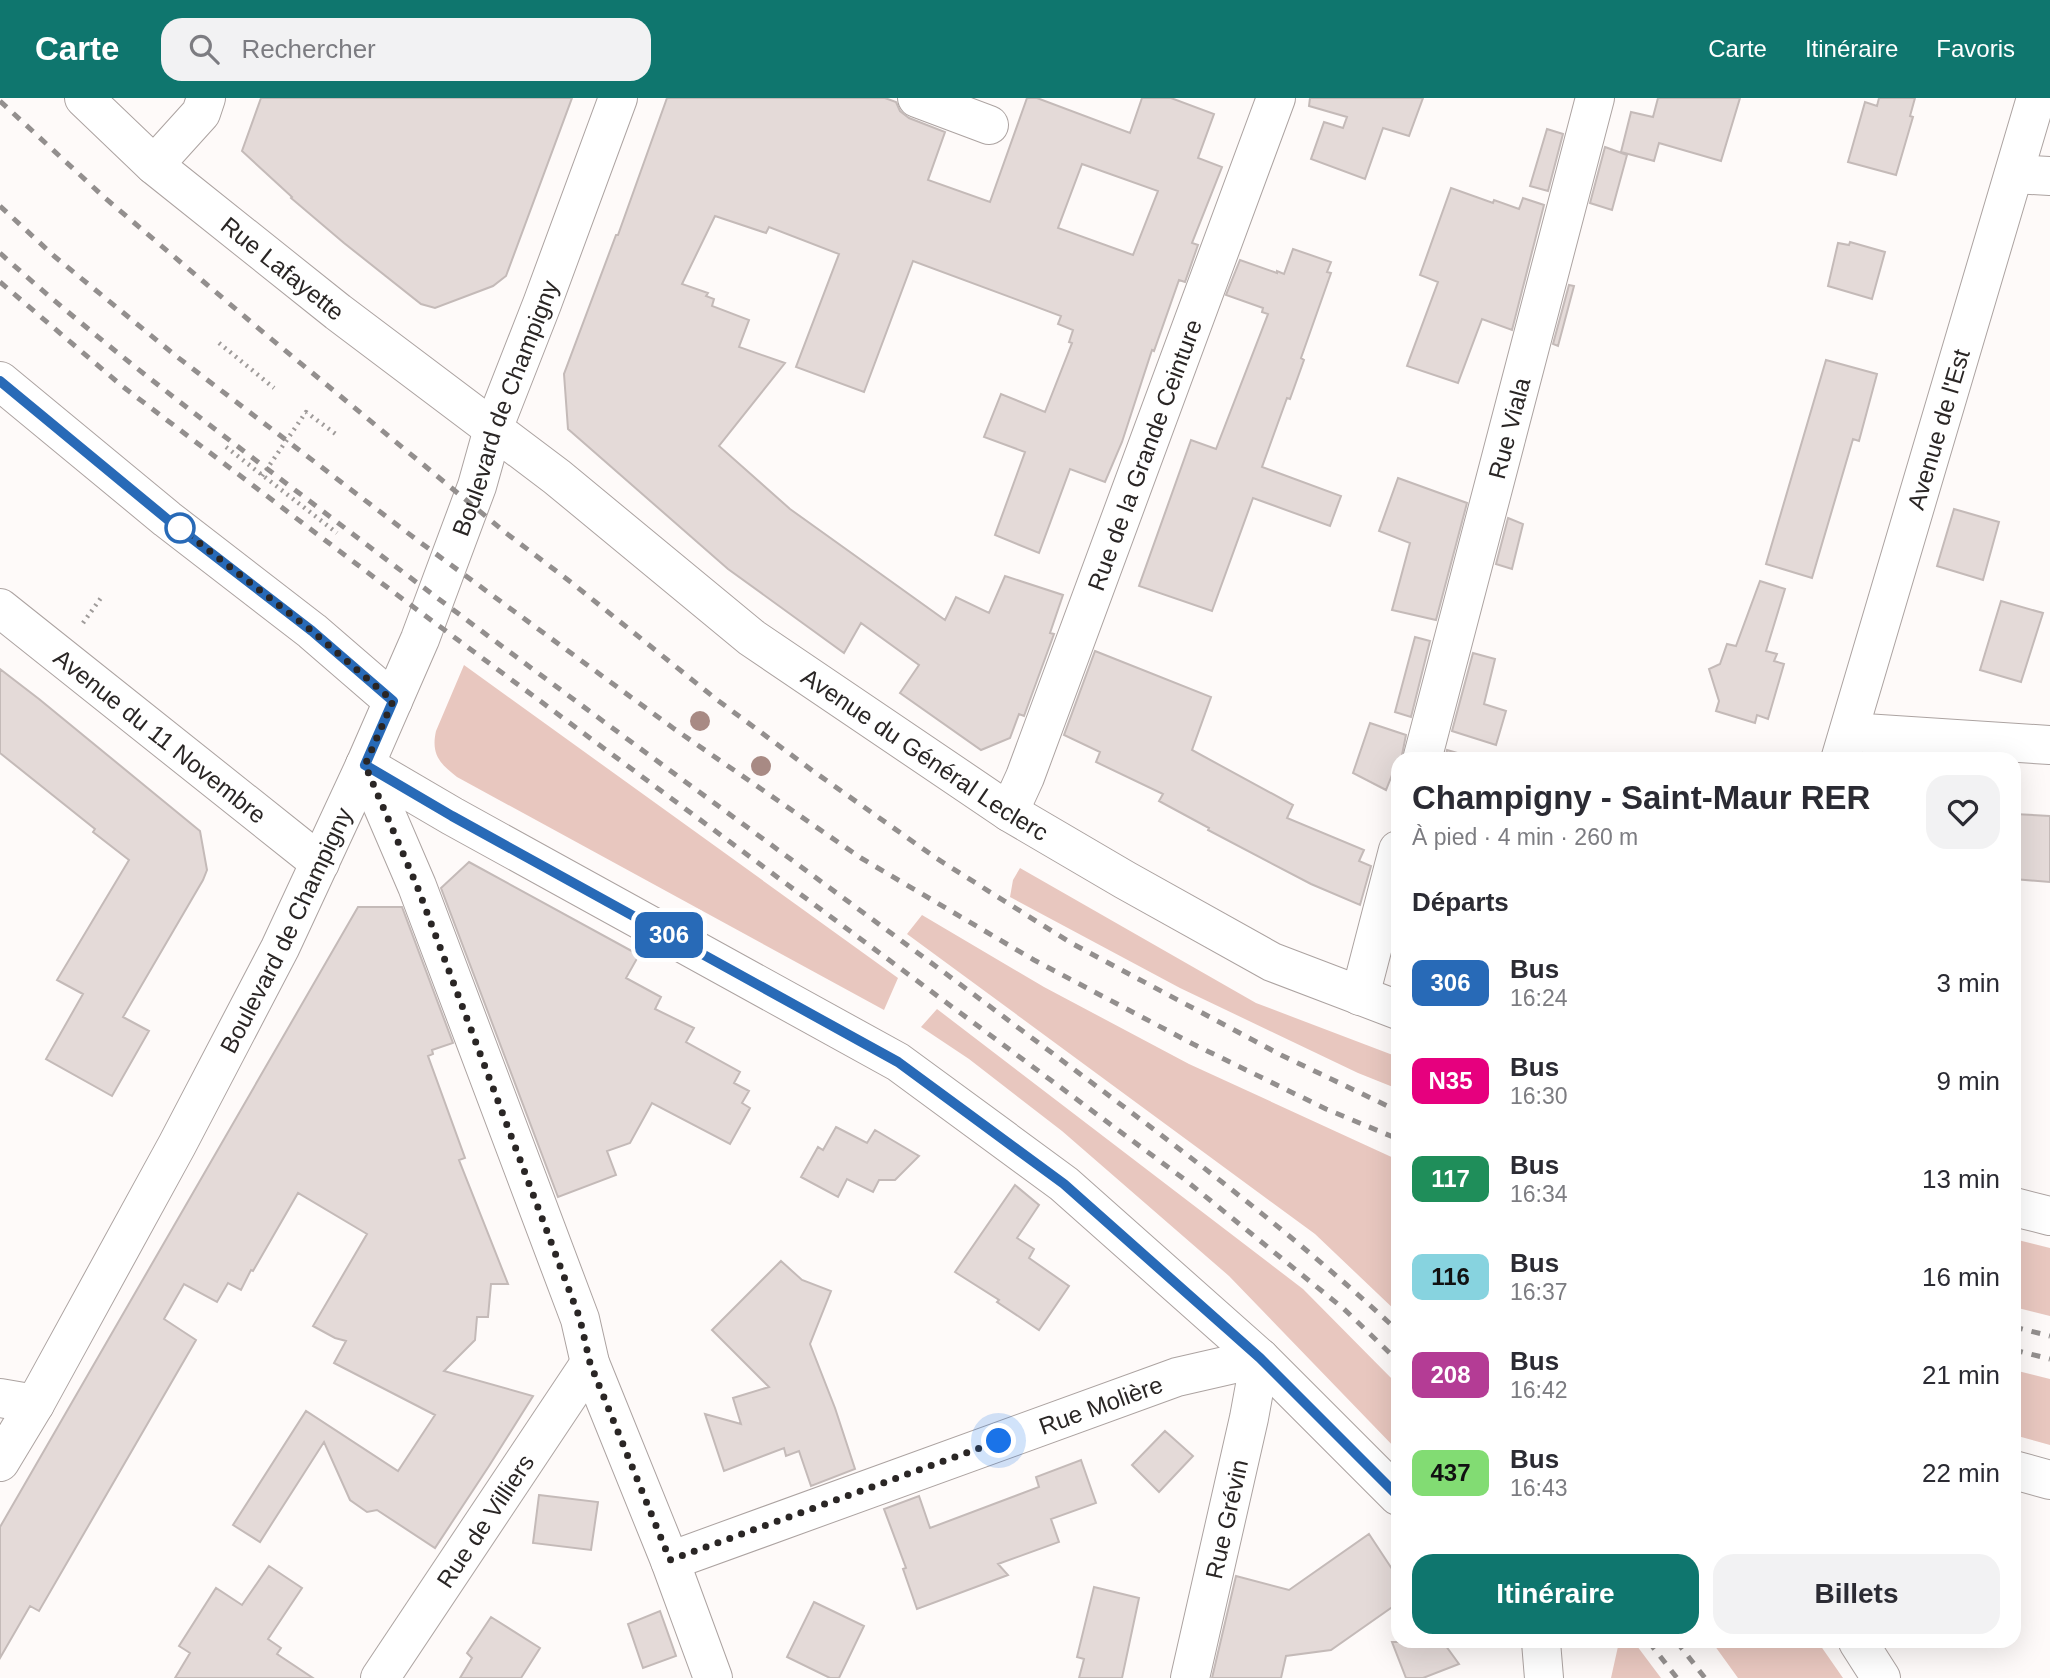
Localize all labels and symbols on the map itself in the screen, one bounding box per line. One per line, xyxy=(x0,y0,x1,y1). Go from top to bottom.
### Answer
street label: Rue Lafayette xyxy=(216,211,350,325)
street label: Boulevard de Champigny xyxy=(446,276,563,539)
street label: Rue de la Grande Ceinture xyxy=(1082,315,1207,594)
street label: Avenue de l'Est xyxy=(1901,346,1975,512)
street label: Rue Viala xyxy=(1483,374,1535,482)
unlabelled marker xyxy=(165,513,195,543)
street label: Avenue du 11 Novembre xyxy=(49,643,272,828)
street label: Avenue du Général Leclerc xyxy=(797,662,1053,846)
street label: Boulevard de Champigny xyxy=(214,803,357,1057)
line badge: 306 xyxy=(629,912,709,958)
street label: Rue Molière xyxy=(1035,1370,1166,1440)
your location xyxy=(981,1423,1016,1458)
street label: Rue de Villiers xyxy=(431,1449,539,1592)
street label: Rue Grévin xyxy=(1199,1457,1253,1581)

